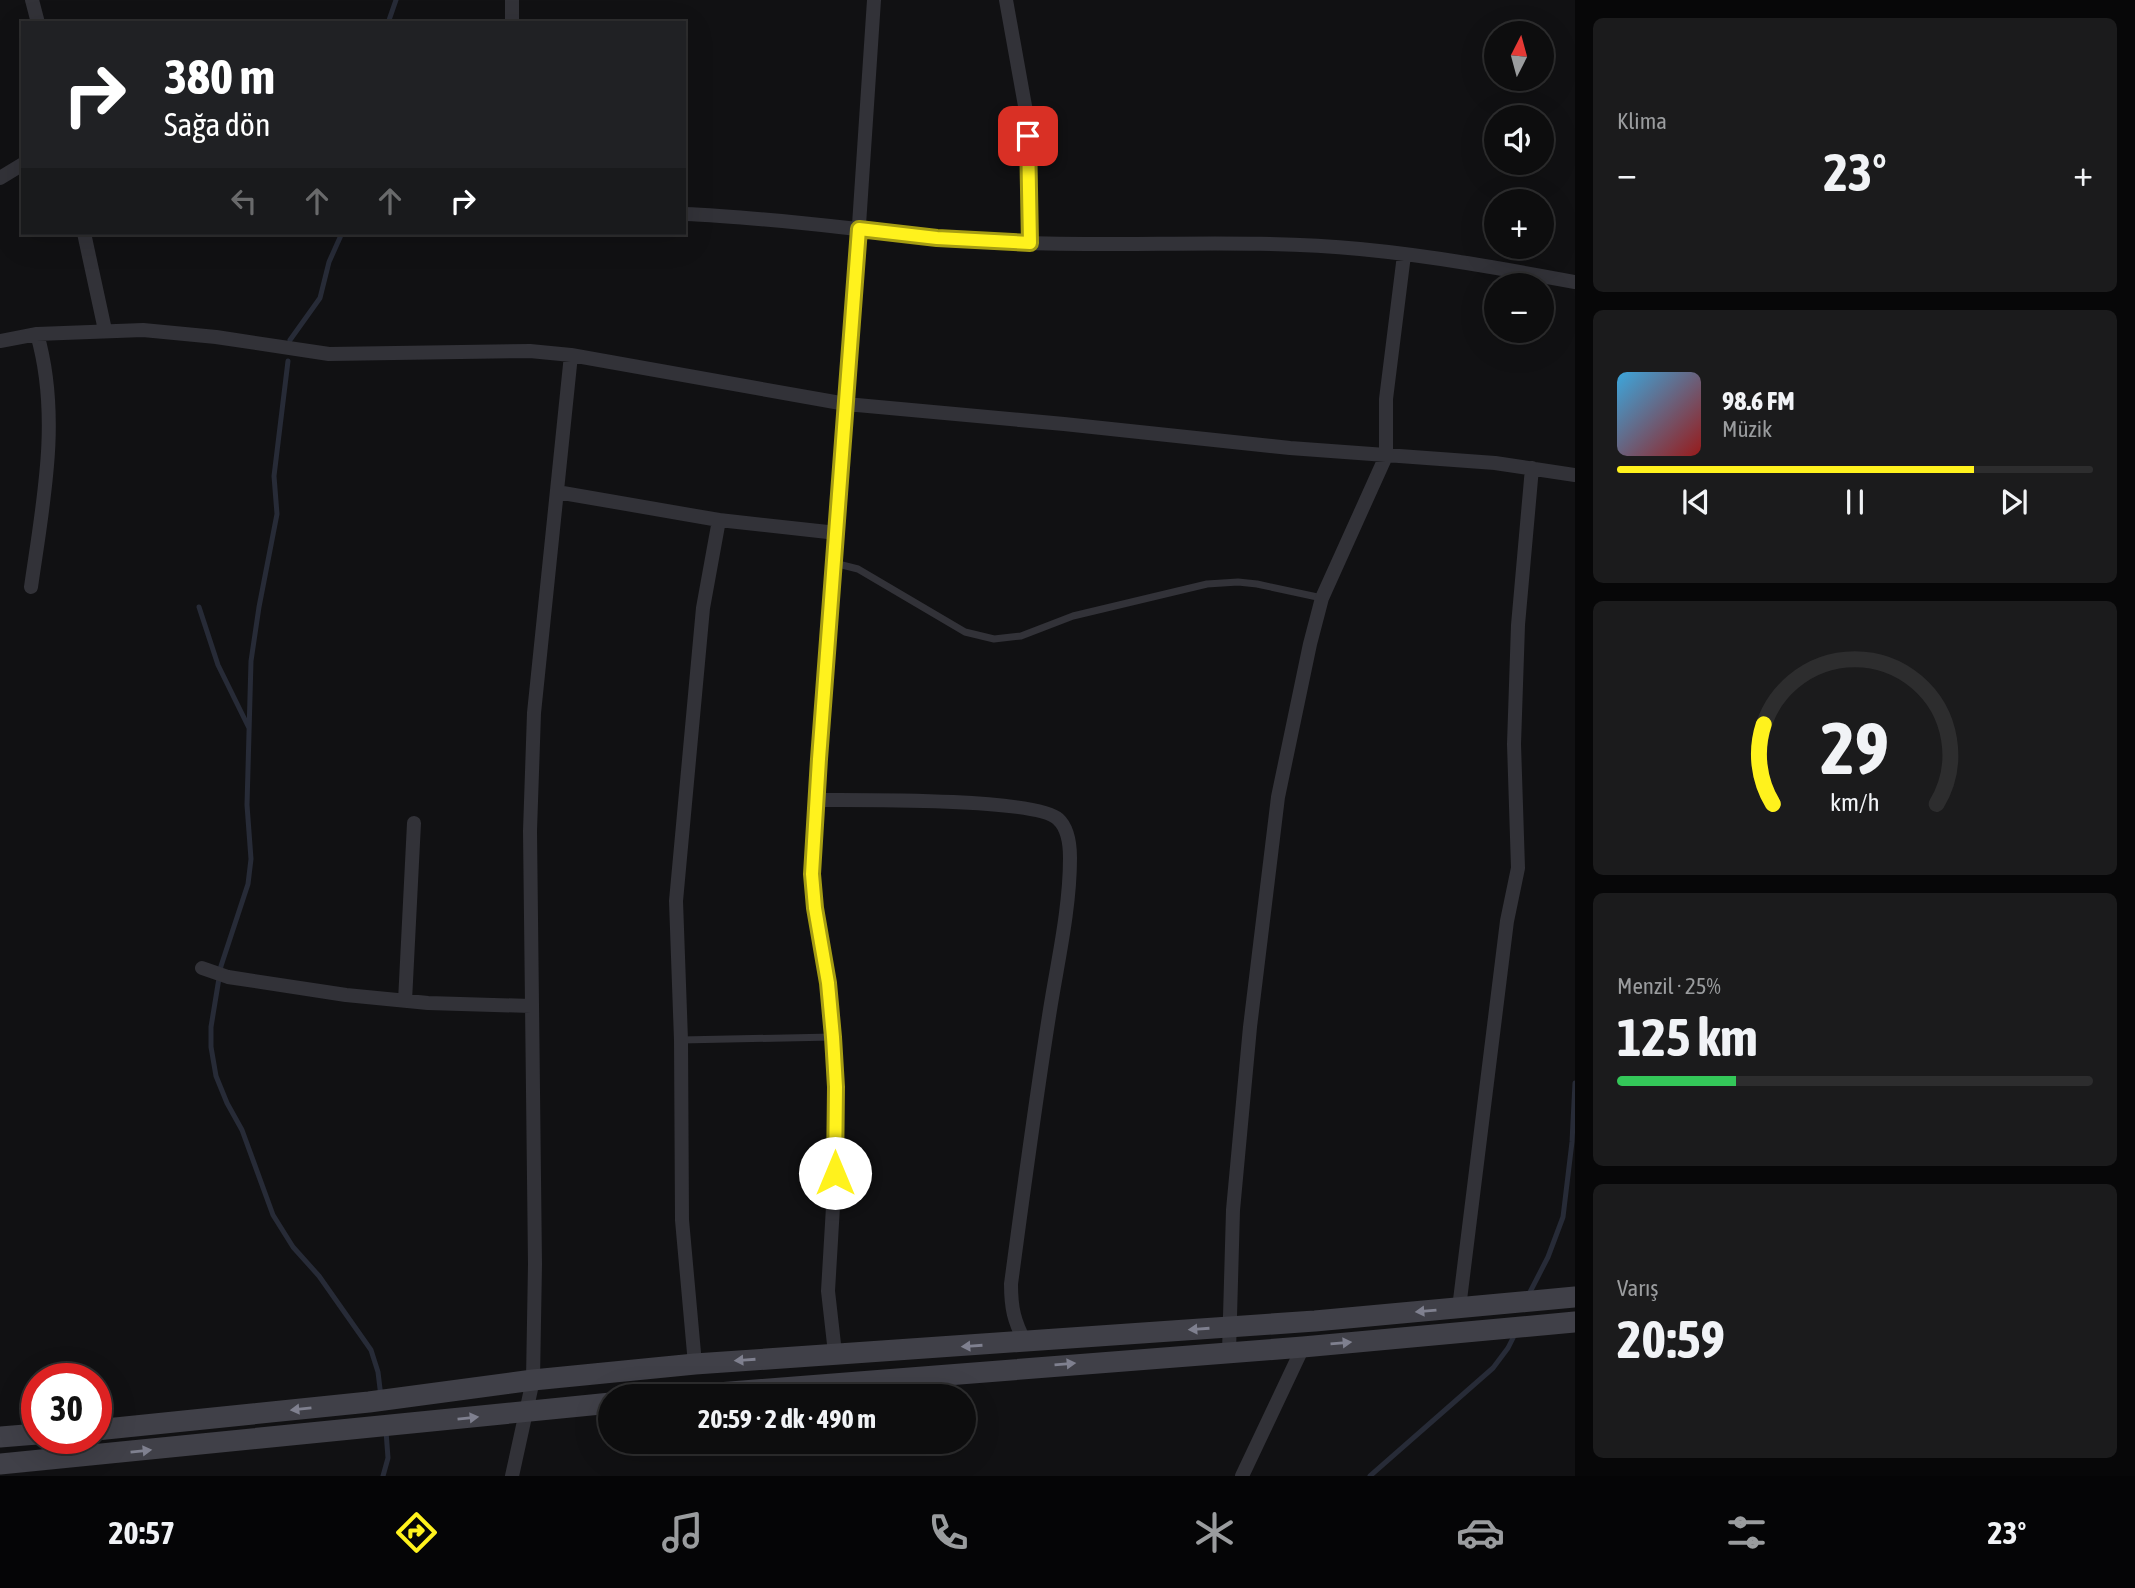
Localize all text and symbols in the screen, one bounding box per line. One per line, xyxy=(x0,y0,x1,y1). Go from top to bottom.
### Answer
north arrow xyxy=(1484,21,1554,91)
map controls xyxy=(1484,21,1554,343)
text: 380 m xyxy=(164,48,275,104)
icon: right xyxy=(49,49,140,140)
button: sound xyxy=(1484,105,1554,175)
text: Sağa dön xyxy=(164,106,270,143)
pin xyxy=(998,106,1058,166)
text: Klima xyxy=(1617,108,1667,134)
icon: arrive xyxy=(1009,117,1047,155)
text: 23° xyxy=(1823,142,1887,202)
text: − xyxy=(1617,151,1637,194)
text: + xyxy=(2073,151,2093,194)
icon: left xyxy=(225,182,263,220)
icon: ahead xyxy=(298,182,336,220)
icon: ahead xyxy=(371,182,409,220)
icon: right xyxy=(444,182,482,220)
button: + xyxy=(1484,189,1554,259)
button: − xyxy=(1484,273,1554,343)
text: 98.6 FM xyxy=(1722,386,1795,416)
text: Müzik xyxy=(1722,416,1772,442)
icon: previous xyxy=(1677,483,1715,521)
icon: pause xyxy=(1836,483,1874,521)
icon: next xyxy=(1995,483,2033,521)
text: 29 xyxy=(1821,706,1889,789)
text: km/h xyxy=(1830,788,1880,816)
text: Menzil · 25% xyxy=(1617,973,1721,999)
text: 125 km xyxy=(1617,1007,1758,1067)
position arrow xyxy=(798,1136,872,1210)
text: Varış xyxy=(1617,1275,1658,1301)
one-way arrow xyxy=(1414,1306,1436,1317)
text: 20:59 xyxy=(1617,1309,1725,1369)
one-way arrow xyxy=(1188,1324,1210,1335)
one-way arrow xyxy=(1330,1337,1352,1348)
one-way arrow xyxy=(961,1341,983,1352)
one-way arrow xyxy=(734,1355,756,1366)
one-way arrow xyxy=(1055,1358,1077,1369)
speed limit sign: 30 xyxy=(21,1363,112,1454)
one-way arrow xyxy=(290,1404,312,1415)
text: 20:59 · 2 dk · 490 m xyxy=(698,1404,876,1434)
one-way arrow xyxy=(457,1412,479,1423)
one-way arrow xyxy=(130,1445,152,1456)
icon: directions xyxy=(392,1508,441,1557)
icon: music xyxy=(658,1508,707,1557)
icon: phone xyxy=(924,1508,973,1557)
icon: climate xyxy=(1190,1508,1239,1557)
icon: car xyxy=(1456,1508,1505,1557)
icon: filters xyxy=(1722,1508,1771,1557)
text: 20:57 xyxy=(108,1514,175,1551)
text: 23° xyxy=(1988,1514,2026,1551)

